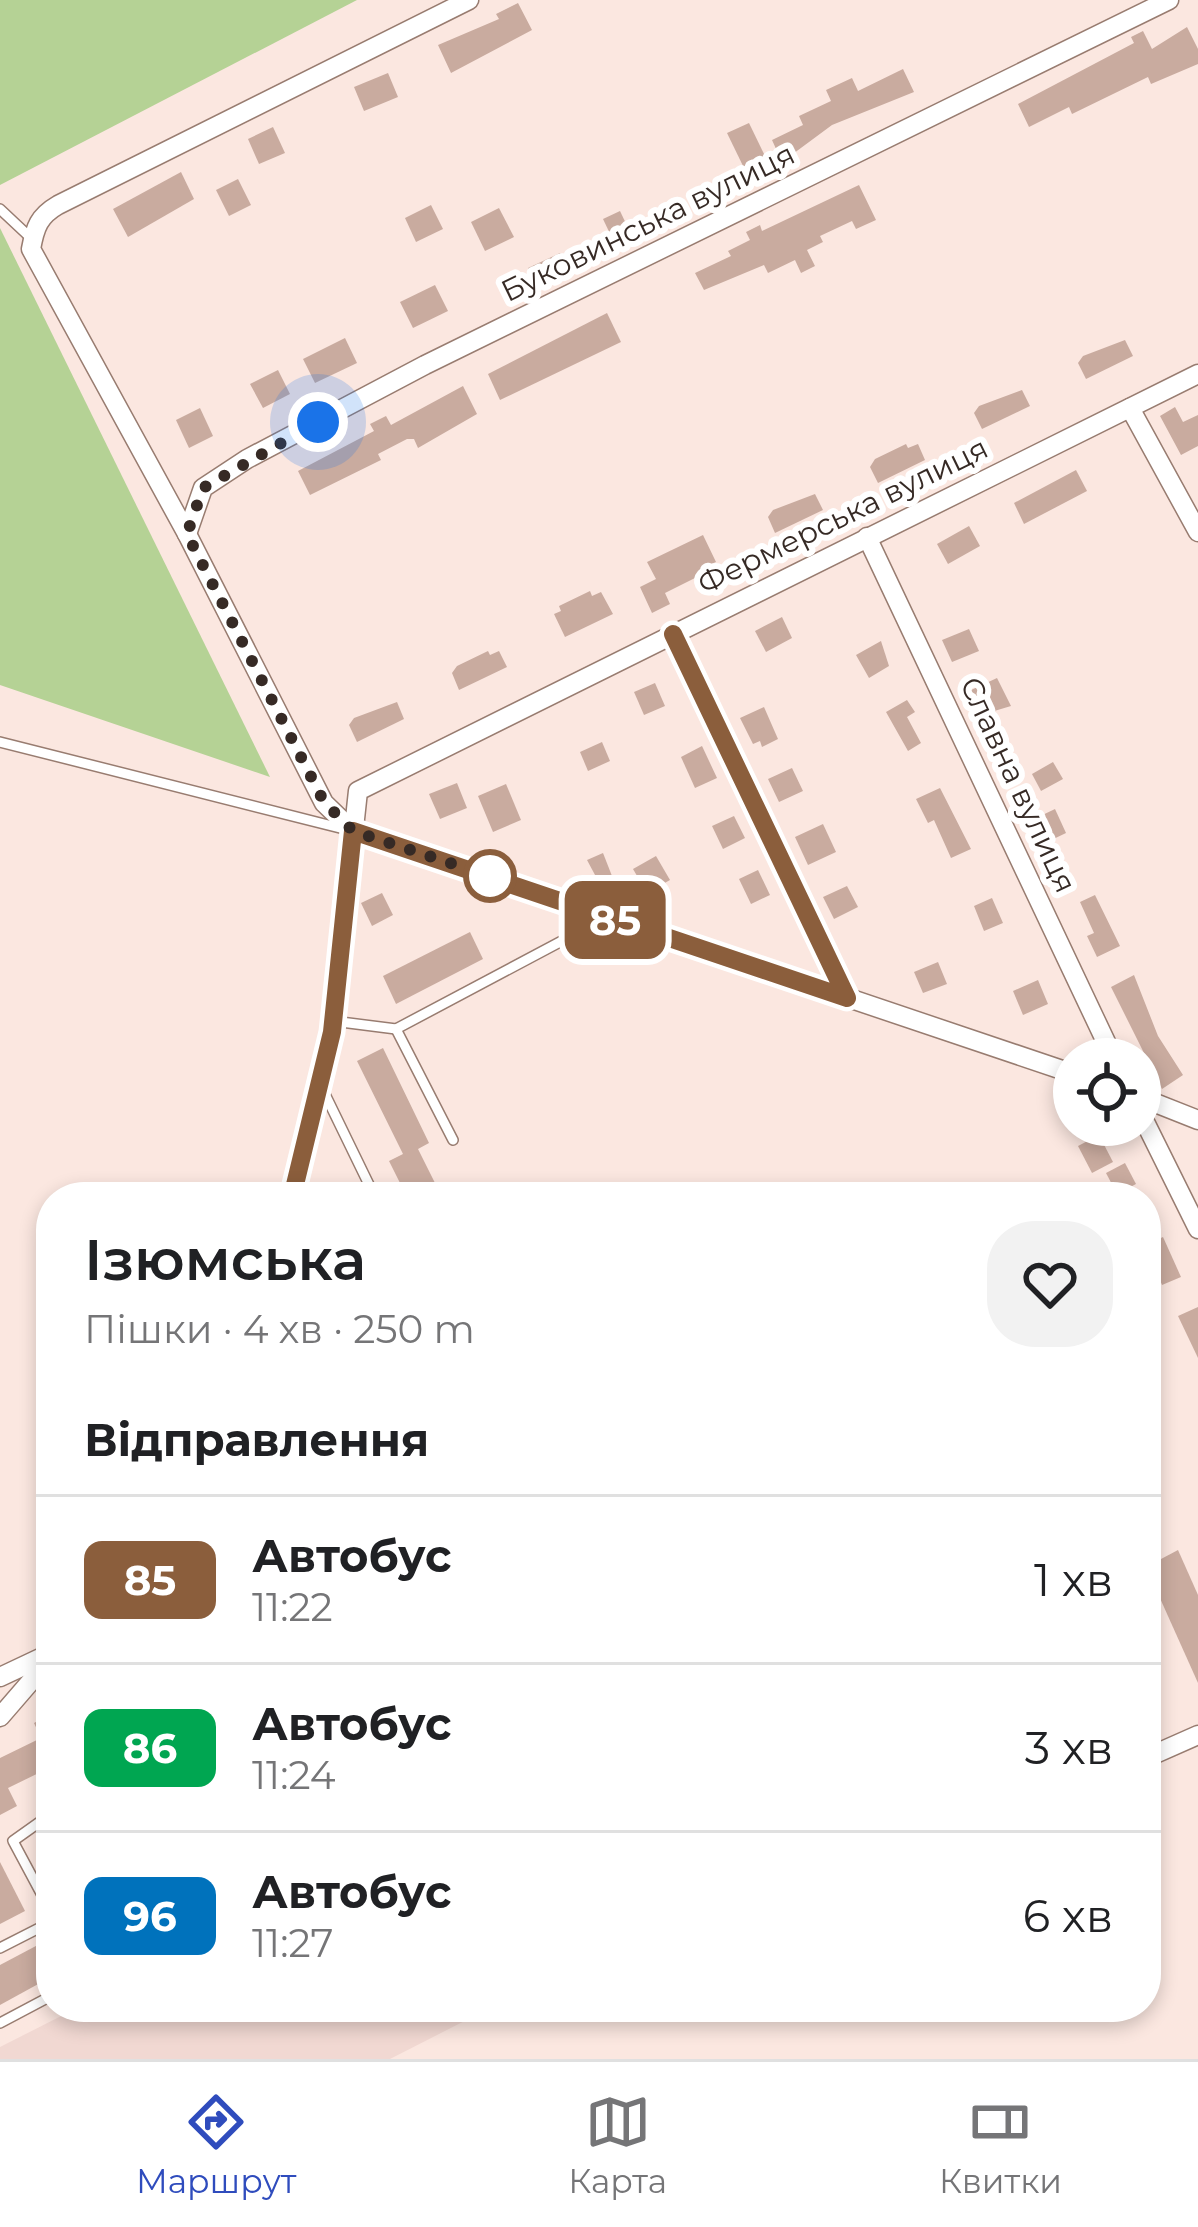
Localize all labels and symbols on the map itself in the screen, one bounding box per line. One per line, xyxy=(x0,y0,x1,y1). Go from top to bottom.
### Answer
street label: Буковинська вулиця xyxy=(495,135,801,310)
your location xyxy=(288,392,348,452)
street label: Фермерська вулиця xyxy=(692,429,994,602)
street label: Славна вулиця xyxy=(952,671,1085,898)
unlabelled marker xyxy=(465,851,515,901)
line badge: 85 xyxy=(561,881,669,959)

